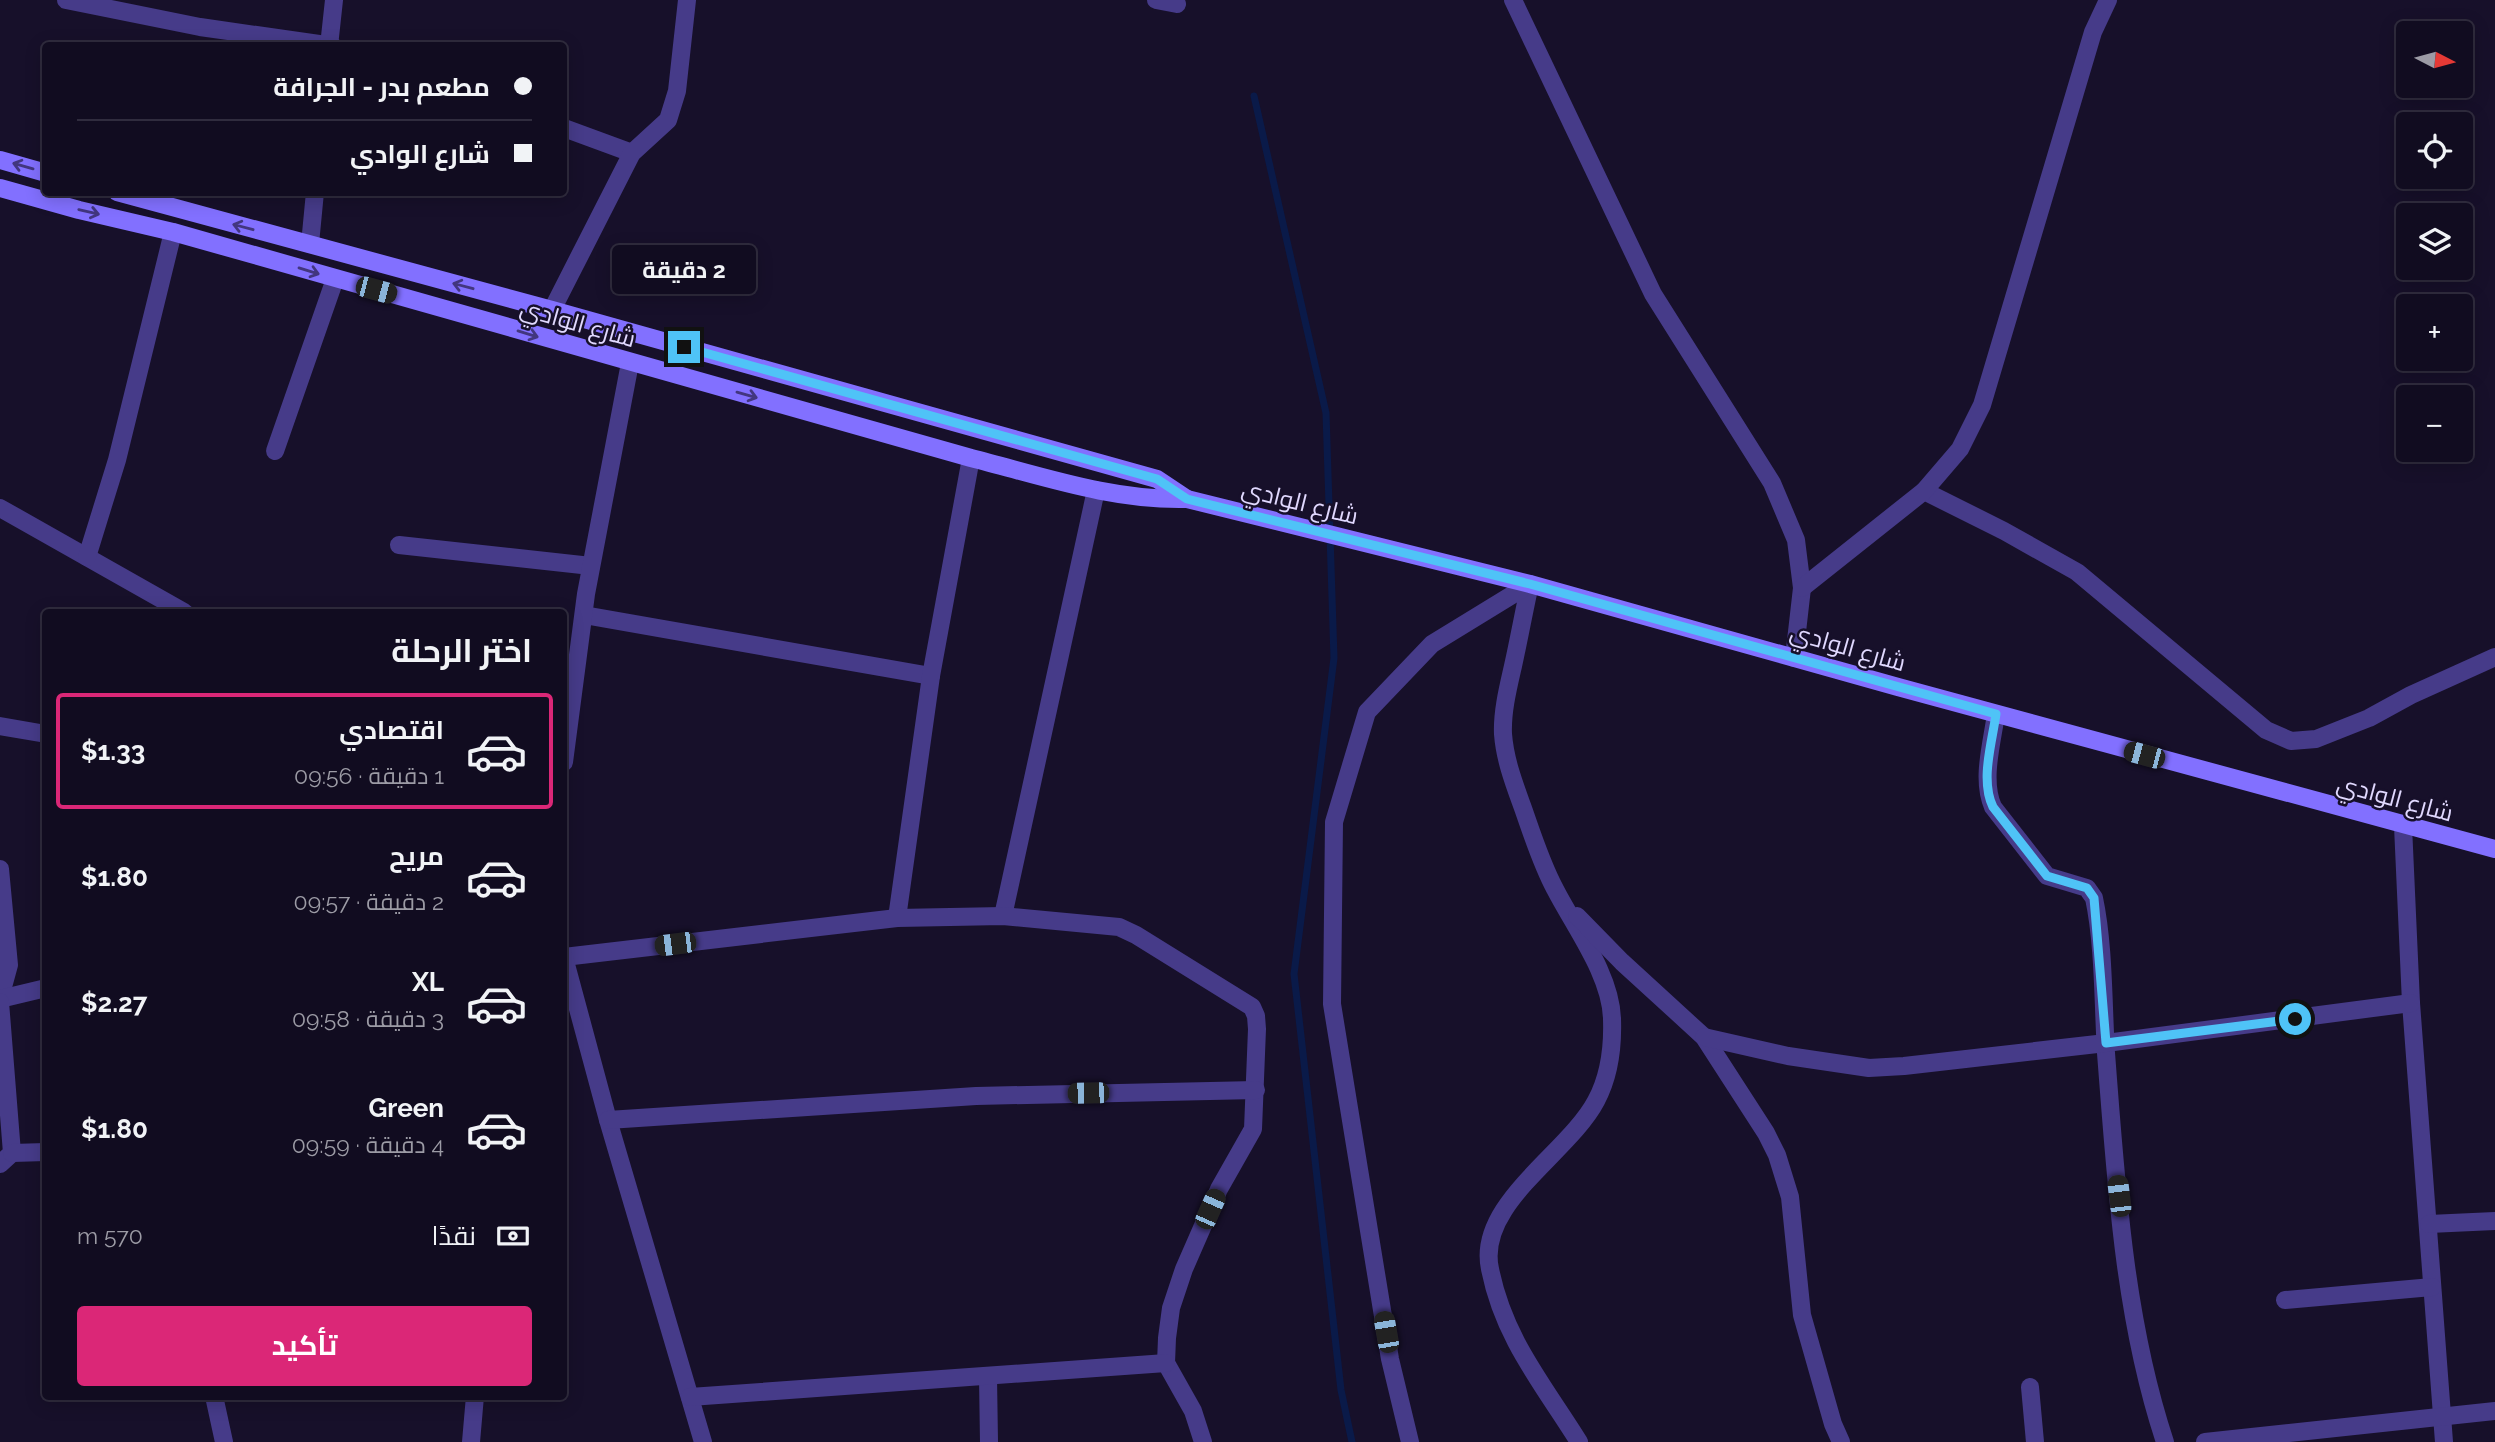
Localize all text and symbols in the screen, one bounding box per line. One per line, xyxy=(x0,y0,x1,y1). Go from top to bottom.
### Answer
north arrow xyxy=(2396,21,2473,98)
map controls xyxy=(2396,21,2473,462)
text: مطعم بدر - الجرافة xyxy=(273,72,490,102)
button: locate xyxy=(2396,112,2473,189)
text: شارع الوادي xyxy=(350,139,490,169)
one-way arrow xyxy=(12,159,35,172)
button: layers xyxy=(2396,203,2473,280)
one-way arrow xyxy=(78,206,100,219)
one-way arrow xyxy=(232,219,254,232)
callout: 2 دقيقة xyxy=(612,246,756,294)
text: 2 دقيقة xyxy=(642,256,726,283)
one-way arrow xyxy=(298,266,320,279)
car xyxy=(353,274,400,306)
one-way arrow xyxy=(452,279,474,292)
street label: شارع الوادي xyxy=(516,293,639,357)
button: + xyxy=(2396,294,2473,371)
one-way arrow xyxy=(516,329,538,342)
route end xyxy=(668,331,700,363)
button: − xyxy=(2396,385,2473,462)
one-way arrow xyxy=(736,390,758,403)
street label: شارع الوادي xyxy=(1238,474,1361,534)
street label: شارع الوادي xyxy=(1786,617,1909,681)
text: اختر الرحلة xyxy=(391,632,532,669)
text: اقتصادي xyxy=(339,715,444,745)
icon: car xyxy=(465,720,528,783)
text: $1.33 xyxy=(81,736,145,766)
car xyxy=(2121,739,2168,771)
text: 1 دقيقة · 09:56 xyxy=(294,762,444,789)
street label: شارع الوادي xyxy=(2333,769,2456,831)
text: مريح xyxy=(389,841,444,871)
icon: car xyxy=(465,846,528,909)
text: $1.80 xyxy=(81,862,148,892)
text: 2 دقيقة · 09:57 xyxy=(294,888,444,915)
car xyxy=(653,931,698,957)
text: XL xyxy=(412,967,444,997)
icon: car xyxy=(465,972,528,1035)
text: $2.27 xyxy=(81,988,147,1018)
route start xyxy=(2279,1003,2311,1035)
text: 3 دقيقة · 09:58 xyxy=(292,1005,444,1032)
car xyxy=(1067,1082,1110,1104)
text: Green xyxy=(368,1093,444,1123)
icon: car xyxy=(465,1098,528,1161)
text: $1.80 xyxy=(81,1114,148,1144)
text: 4 دقيقة · 09:59 xyxy=(292,1131,444,1158)
car xyxy=(2107,1174,2132,1218)
car xyxy=(1192,1186,1229,1232)
icon: cash xyxy=(494,1217,532,1255)
text: نقدًا xyxy=(432,1221,476,1251)
text: 570 m xyxy=(77,1222,143,1249)
button: تأكيد xyxy=(77,1306,532,1386)
car xyxy=(1373,1309,1400,1355)

